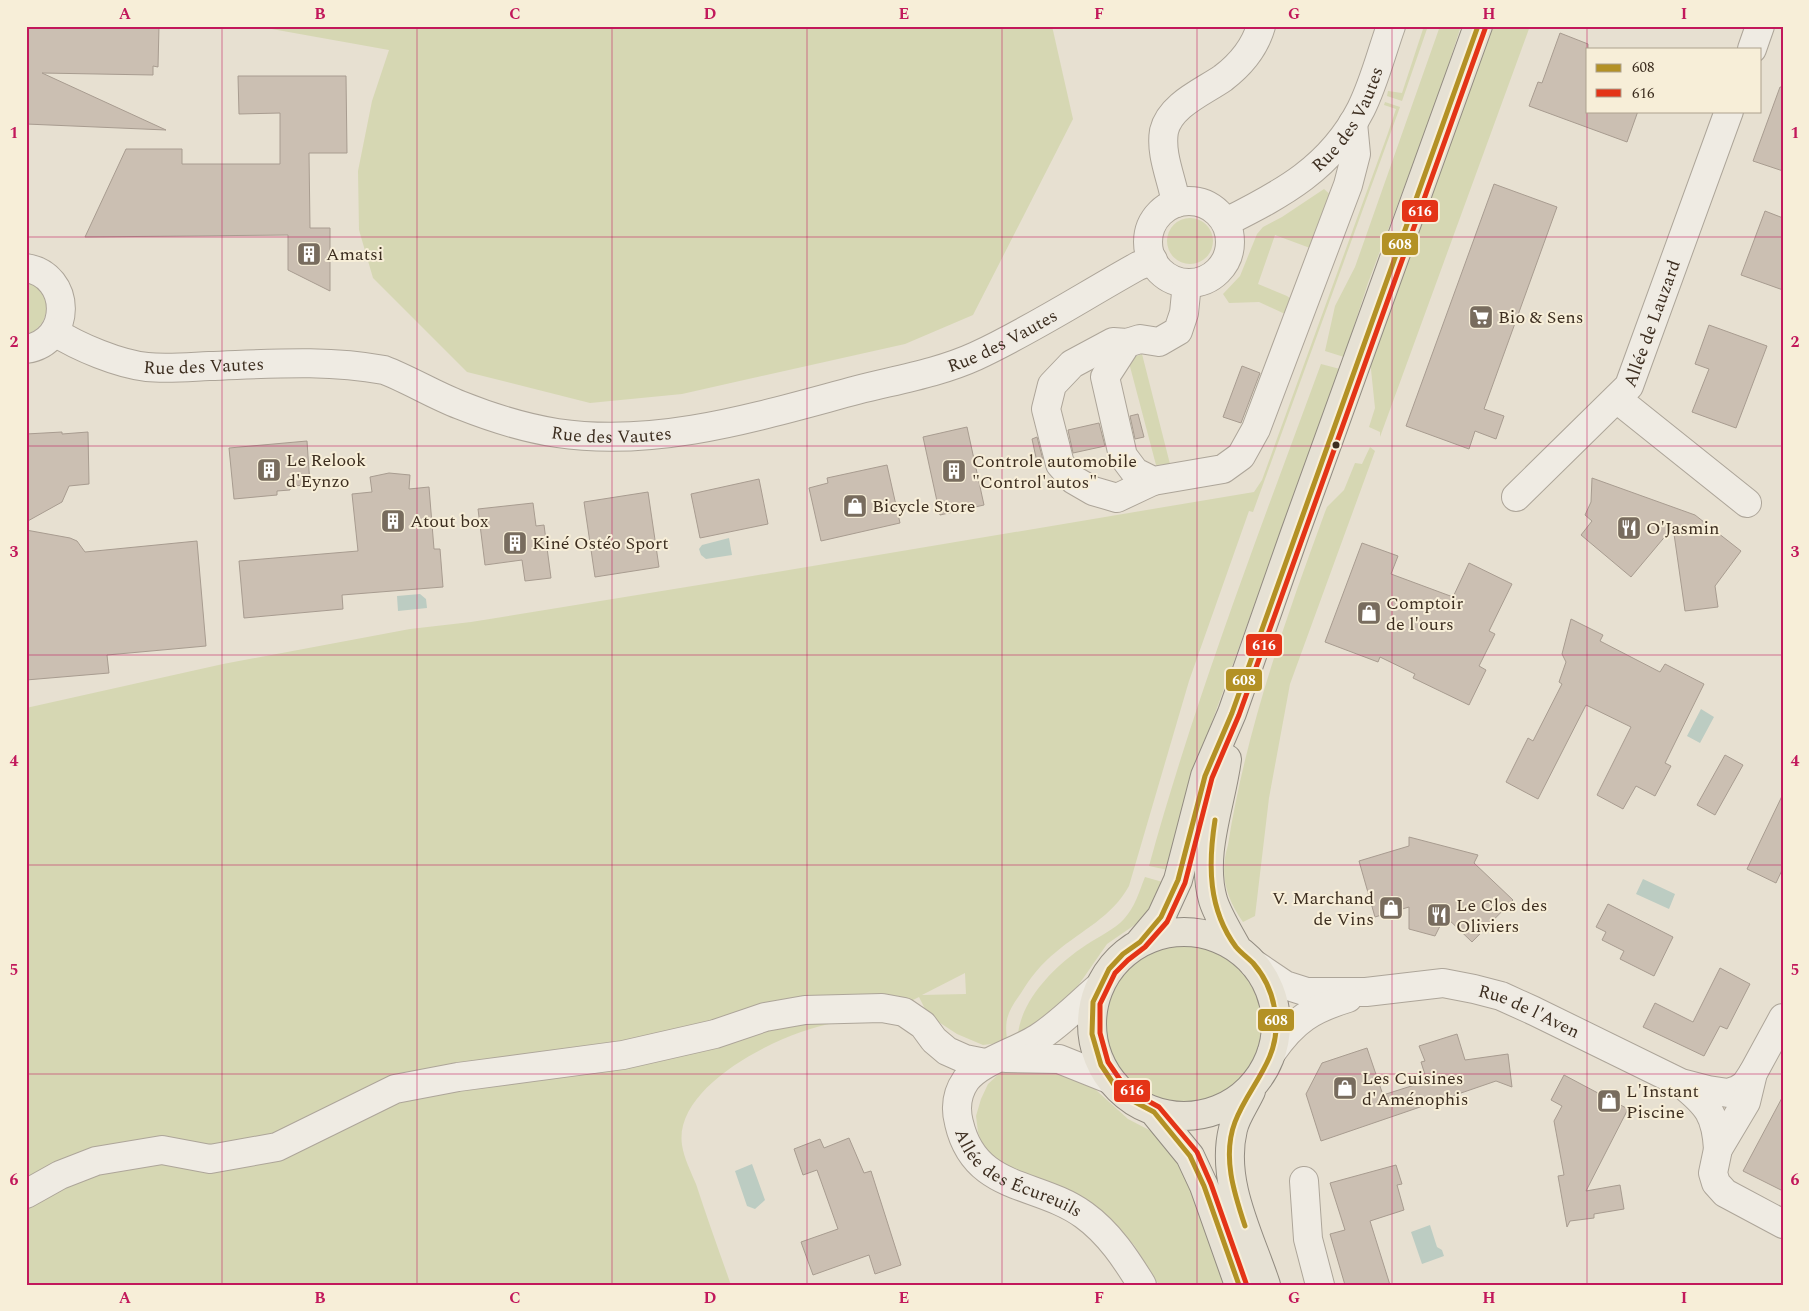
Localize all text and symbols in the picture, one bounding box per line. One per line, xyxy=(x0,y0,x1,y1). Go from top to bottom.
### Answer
text: A xyxy=(119,2,132,26)
text: B xyxy=(314,2,326,26)
text: C xyxy=(509,2,521,26)
text: D xyxy=(704,2,717,26)
text: E xyxy=(899,2,909,26)
text: F xyxy=(1094,2,1104,26)
text: G xyxy=(1288,2,1300,26)
text: H xyxy=(1482,2,1496,26)
text: I xyxy=(1681,2,1687,26)
legend xyxy=(1586,48,1762,112)
text: 608 xyxy=(1632,56,1655,79)
street label: Rue des Vautes xyxy=(1305,63,1390,178)
text: 616 xyxy=(1632,82,1655,105)
text: 1 xyxy=(10,121,18,145)
text: 1 xyxy=(1791,121,1799,145)
line badge: 616 xyxy=(1401,199,1439,223)
text: 616 xyxy=(1408,201,1432,222)
line badge: 608 xyxy=(1381,232,1419,256)
text: 608 xyxy=(1388,234,1412,255)
building icon: Amatsi xyxy=(296,241,322,267)
place label: Amatsi xyxy=(326,241,383,268)
street label: Allée de Lauzard xyxy=(1616,256,1687,391)
street label: Rue des Vautes xyxy=(944,302,1063,380)
supermarket icon: Bio & Sens xyxy=(1468,304,1494,330)
place label: Bio & Sens xyxy=(1498,304,1584,331)
text: 2 xyxy=(10,330,19,354)
text: 2 xyxy=(1791,330,1800,354)
street label: Rue des Vautes xyxy=(143,350,265,381)
street label: Rue des Vautes xyxy=(549,419,673,450)
unlabelled marker xyxy=(1331,440,1341,450)
place label: Le Relook d'Eynzo xyxy=(286,447,366,495)
place label: Controle automobile "Control'autos" xyxy=(972,448,1137,496)
building icon: Le Relook d'Eynzo xyxy=(256,457,282,483)
building icon: Controle automobile "Control'autos" xyxy=(941,458,967,484)
shop icon: Bicycle Store xyxy=(842,493,868,519)
place label: Bicycle Store xyxy=(872,493,976,520)
building icon: Atout box xyxy=(380,508,406,534)
place label: Atout box xyxy=(410,508,489,535)
restaurant icon: O'Jasmin xyxy=(1616,515,1642,541)
place label: O'Jasmin xyxy=(1646,515,1720,542)
building icon: Kiné Ostéo Sport xyxy=(502,530,528,556)
place label: Kiné Ostéo Sport xyxy=(532,530,669,557)
text: 3 xyxy=(10,540,19,564)
text: 3 xyxy=(1791,540,1800,564)
place label: Comptoir de l'ours xyxy=(1386,590,1463,638)
shop icon: Comptoir de l'ours xyxy=(1356,600,1382,626)
line badge: 616 xyxy=(1245,633,1283,657)
text: 616 xyxy=(1252,635,1276,656)
line badge: 608 xyxy=(1225,668,1263,692)
text: 608 xyxy=(1232,670,1256,691)
text: 4 xyxy=(10,749,19,773)
text: 4 xyxy=(1791,749,1800,773)
place label: V. Marchand de Vins xyxy=(1272,885,1374,933)
place label: Le Clos des Oliviers xyxy=(1456,892,1548,940)
shop icon: V. Marchand de Vins xyxy=(1378,895,1404,921)
restaurant icon: Le Clos des Oliviers xyxy=(1426,902,1452,928)
text: 5 xyxy=(10,958,18,982)
text: 5 xyxy=(1791,958,1799,982)
street label: Rue de l'Aven xyxy=(1475,977,1585,1045)
line badge: 608 xyxy=(1257,1008,1295,1032)
text: 608 xyxy=(1264,1010,1288,1031)
place label: Les Cuisines d'Aménophis xyxy=(1362,1065,1468,1113)
shop icon: Les Cuisines d'Aménophis xyxy=(1332,1075,1358,1101)
place label: L'Instant Piscine xyxy=(1626,1078,1699,1126)
line badge: 616 xyxy=(1113,1079,1151,1103)
text: 616 xyxy=(1120,1080,1144,1101)
shop icon: L'Instant Piscine xyxy=(1596,1088,1622,1114)
street label: Allée des Écureuils xyxy=(948,1125,1088,1224)
text: 6 xyxy=(10,1168,19,1192)
text: 6 xyxy=(1791,1168,1800,1192)
text: A xyxy=(119,1286,132,1310)
text: B xyxy=(314,1286,326,1310)
text: C xyxy=(509,1286,521,1310)
text: D xyxy=(704,1286,717,1310)
text: E xyxy=(899,1286,909,1310)
text: F xyxy=(1094,1286,1104,1310)
text: G xyxy=(1288,1286,1300,1310)
text: H xyxy=(1482,1286,1496,1310)
text: I xyxy=(1681,1286,1687,1310)

